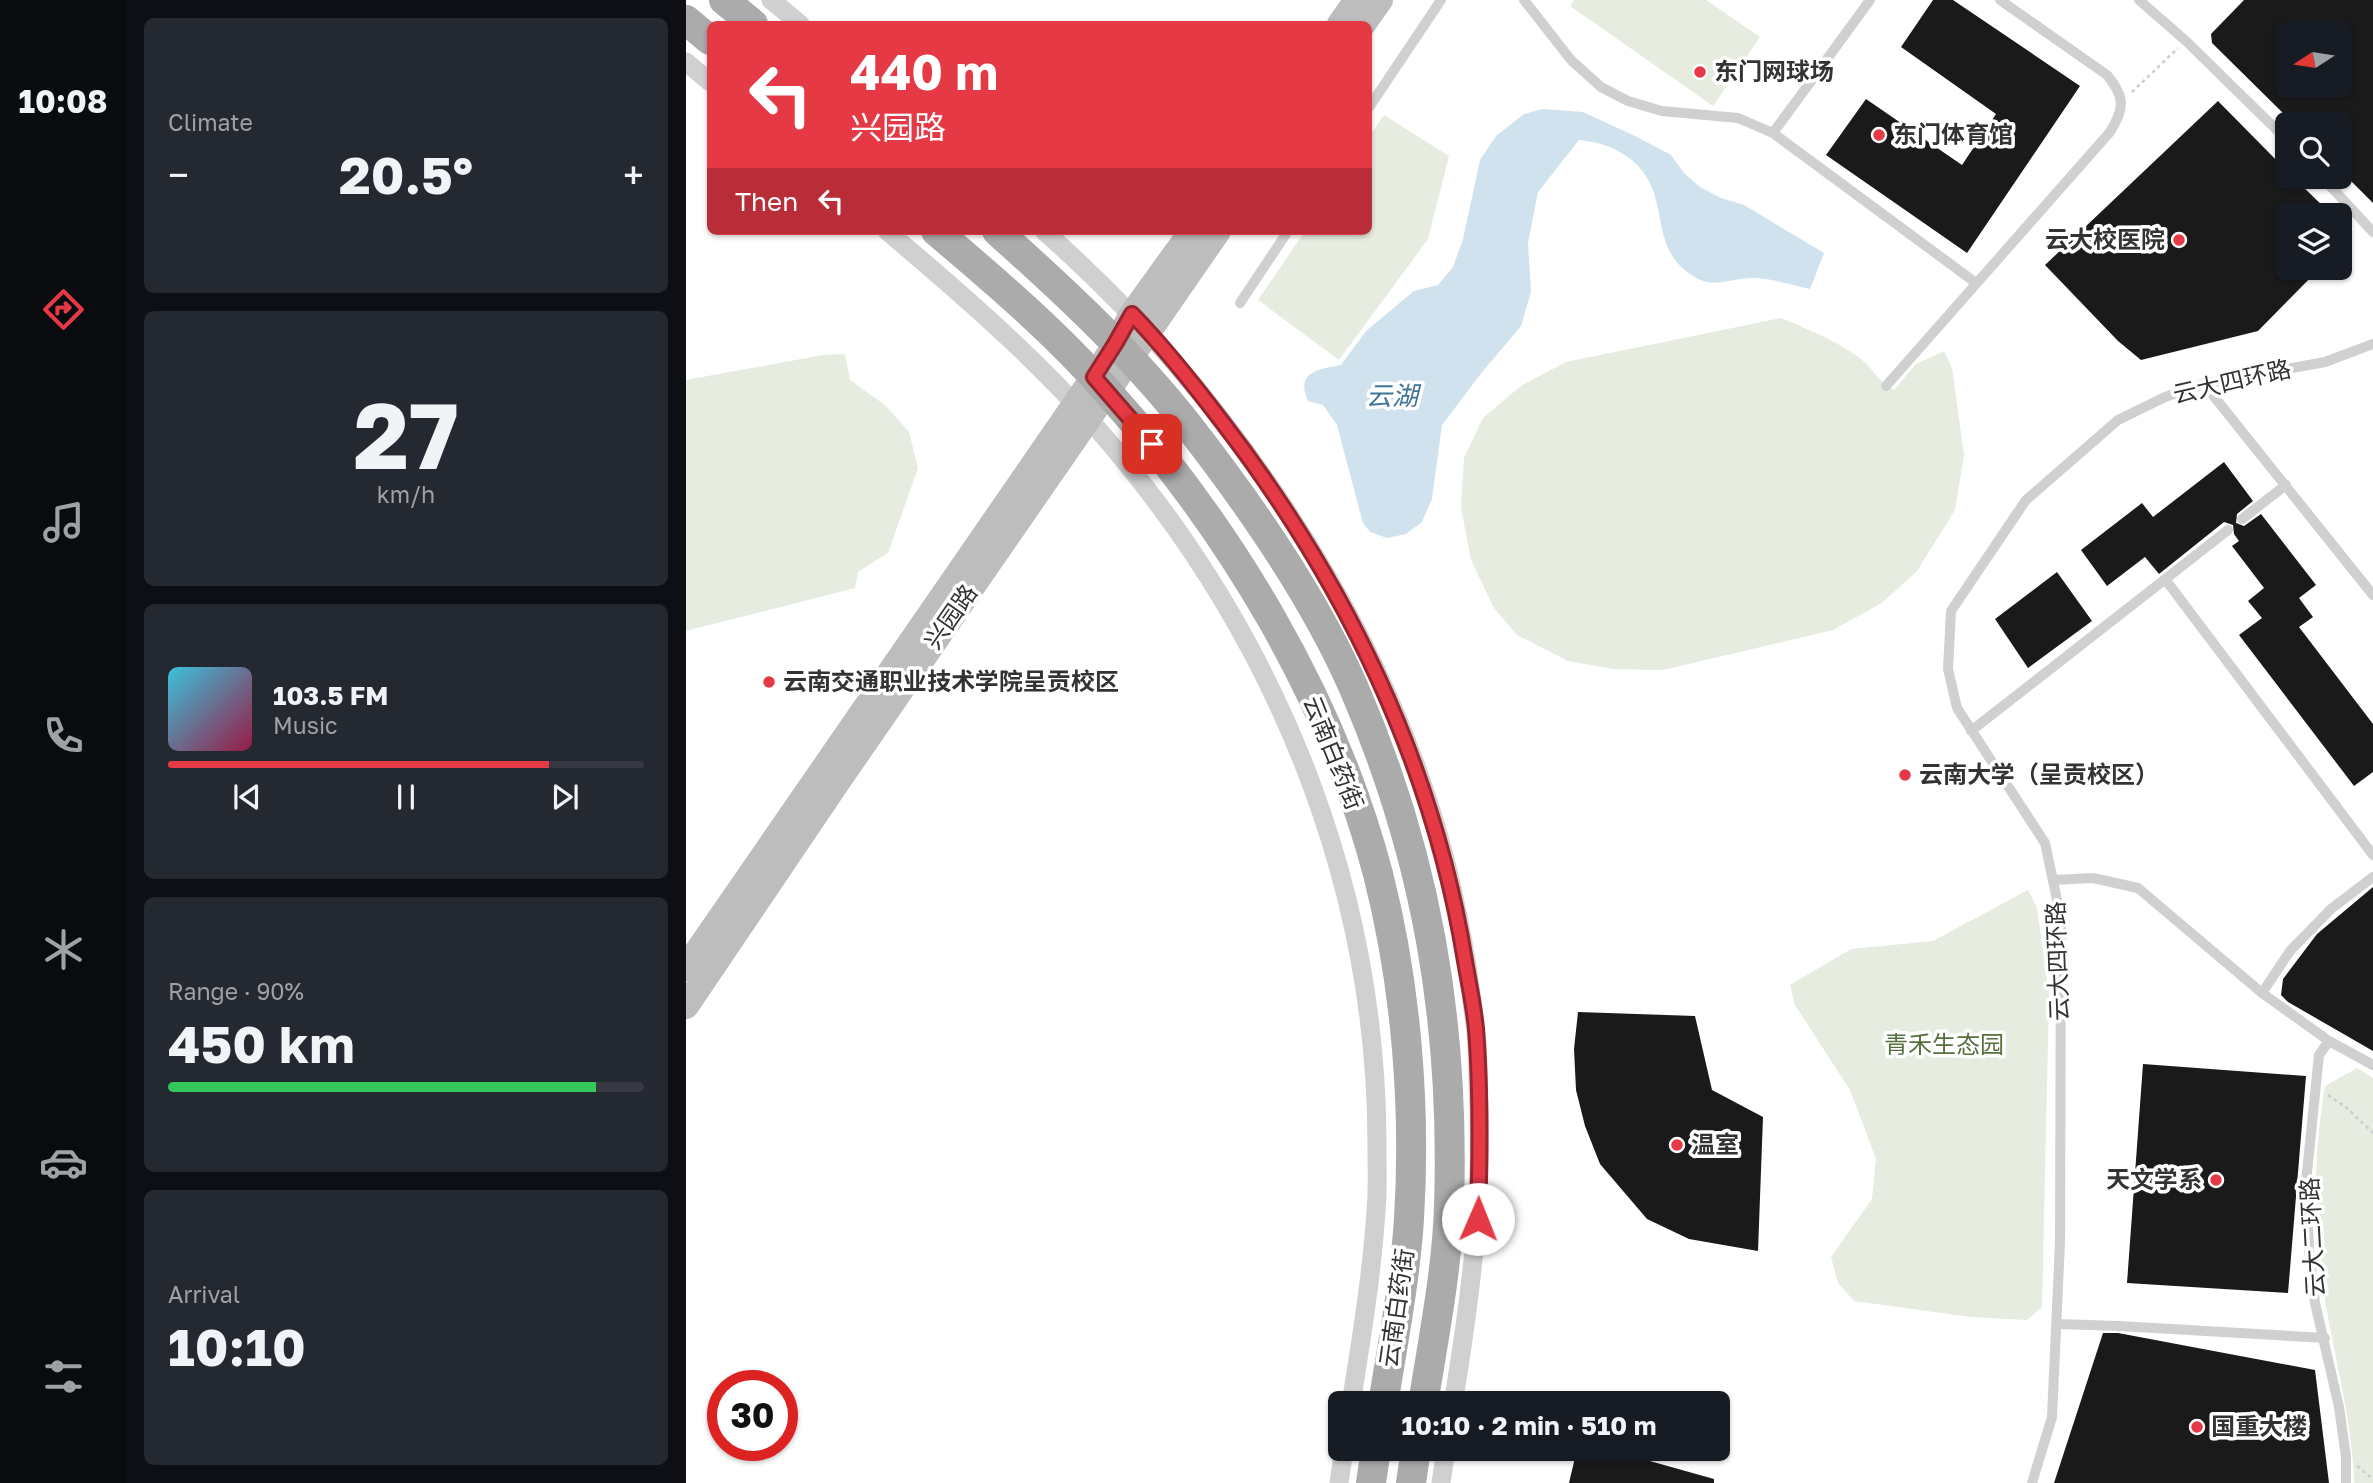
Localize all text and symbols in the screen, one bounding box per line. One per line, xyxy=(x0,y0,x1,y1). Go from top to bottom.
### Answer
north arrow xyxy=(2275,21,2352,98)
map controls xyxy=(2275,21,2352,280)
text: 440 m xyxy=(850,42,998,101)
icon: left xyxy=(735,49,826,140)
place label: 东门网球场 xyxy=(1714,56,1834,85)
marker: 东门网球场 xyxy=(1692,64,1708,80)
text: 10:08 xyxy=(19,82,107,120)
text: Climate xyxy=(168,108,253,136)
text: 兴园路 xyxy=(850,108,946,146)
button: search xyxy=(2275,112,2352,189)
place label: 东门体育馆 xyxy=(1893,119,2013,148)
marker: 东门体育馆 xyxy=(1871,127,1887,143)
text: 20.5° xyxy=(339,143,473,205)
text: − xyxy=(168,152,189,197)
text: + xyxy=(623,152,644,197)
icon: left xyxy=(812,182,850,220)
text: Then xyxy=(735,186,798,217)
button: layers xyxy=(2275,203,2352,280)
place label: 云大校医院 xyxy=(2045,224,2165,253)
marker: 云大校医院 xyxy=(2171,232,2187,248)
icon: directions xyxy=(39,285,88,334)
street label: 云大四环路 xyxy=(2170,353,2293,408)
text: 27 xyxy=(353,380,459,489)
water label: 云湖 xyxy=(1366,380,1422,411)
pin xyxy=(1122,414,1182,474)
icon: arrive xyxy=(1133,425,1171,463)
text: km/h xyxy=(377,480,435,508)
icon: music xyxy=(39,498,88,547)
street label: 兴园路 xyxy=(917,578,982,654)
place label: 云南交通职业技术学院呈贡校区 xyxy=(783,666,1119,695)
marker: 云南交通职业技术学院呈贡校区 xyxy=(761,674,777,690)
text: 103.5 FM xyxy=(273,680,388,711)
street label: 云南白药街 xyxy=(1298,691,1370,814)
icon: phone xyxy=(39,711,88,760)
text: Music xyxy=(273,711,338,739)
place label: 云南大学（呈贡校区） xyxy=(1919,759,2159,788)
marker: 云南大学（呈贡校区） xyxy=(1897,767,1913,783)
icon: previous xyxy=(228,778,266,816)
icon: pause xyxy=(387,778,425,816)
icon: next xyxy=(546,778,584,816)
street label: 云大四环路 xyxy=(2040,901,2073,1022)
icon: climate xyxy=(39,925,88,974)
text: Range · 90% xyxy=(168,977,304,1005)
text: 450 km xyxy=(168,1012,355,1074)
park label: 青禾生态园 xyxy=(1884,1029,2004,1058)
place label: 温室 xyxy=(1691,1129,1739,1158)
marker: 温室 xyxy=(1669,1137,1685,1153)
icon: car xyxy=(39,1138,88,1187)
place label: 天文学系 xyxy=(2106,1164,2202,1193)
marker: 天文学系 xyxy=(2208,1172,2224,1188)
street label: 云大二环路 xyxy=(2294,1176,2329,1298)
position arrow xyxy=(1441,1182,1515,1256)
street label: 云南白药街 xyxy=(1373,1246,1418,1369)
text: Arrival xyxy=(168,1280,240,1308)
text: 10:10 xyxy=(168,1315,306,1377)
icon: filters xyxy=(39,1352,88,1401)
speed limit sign: 30 xyxy=(707,1370,798,1461)
text: 10:10 · 2 min · 510 m xyxy=(1402,1410,1656,1441)
place label: 国重大楼 xyxy=(2211,1411,2307,1440)
marker: 国重大楼 xyxy=(2189,1419,2205,1435)

